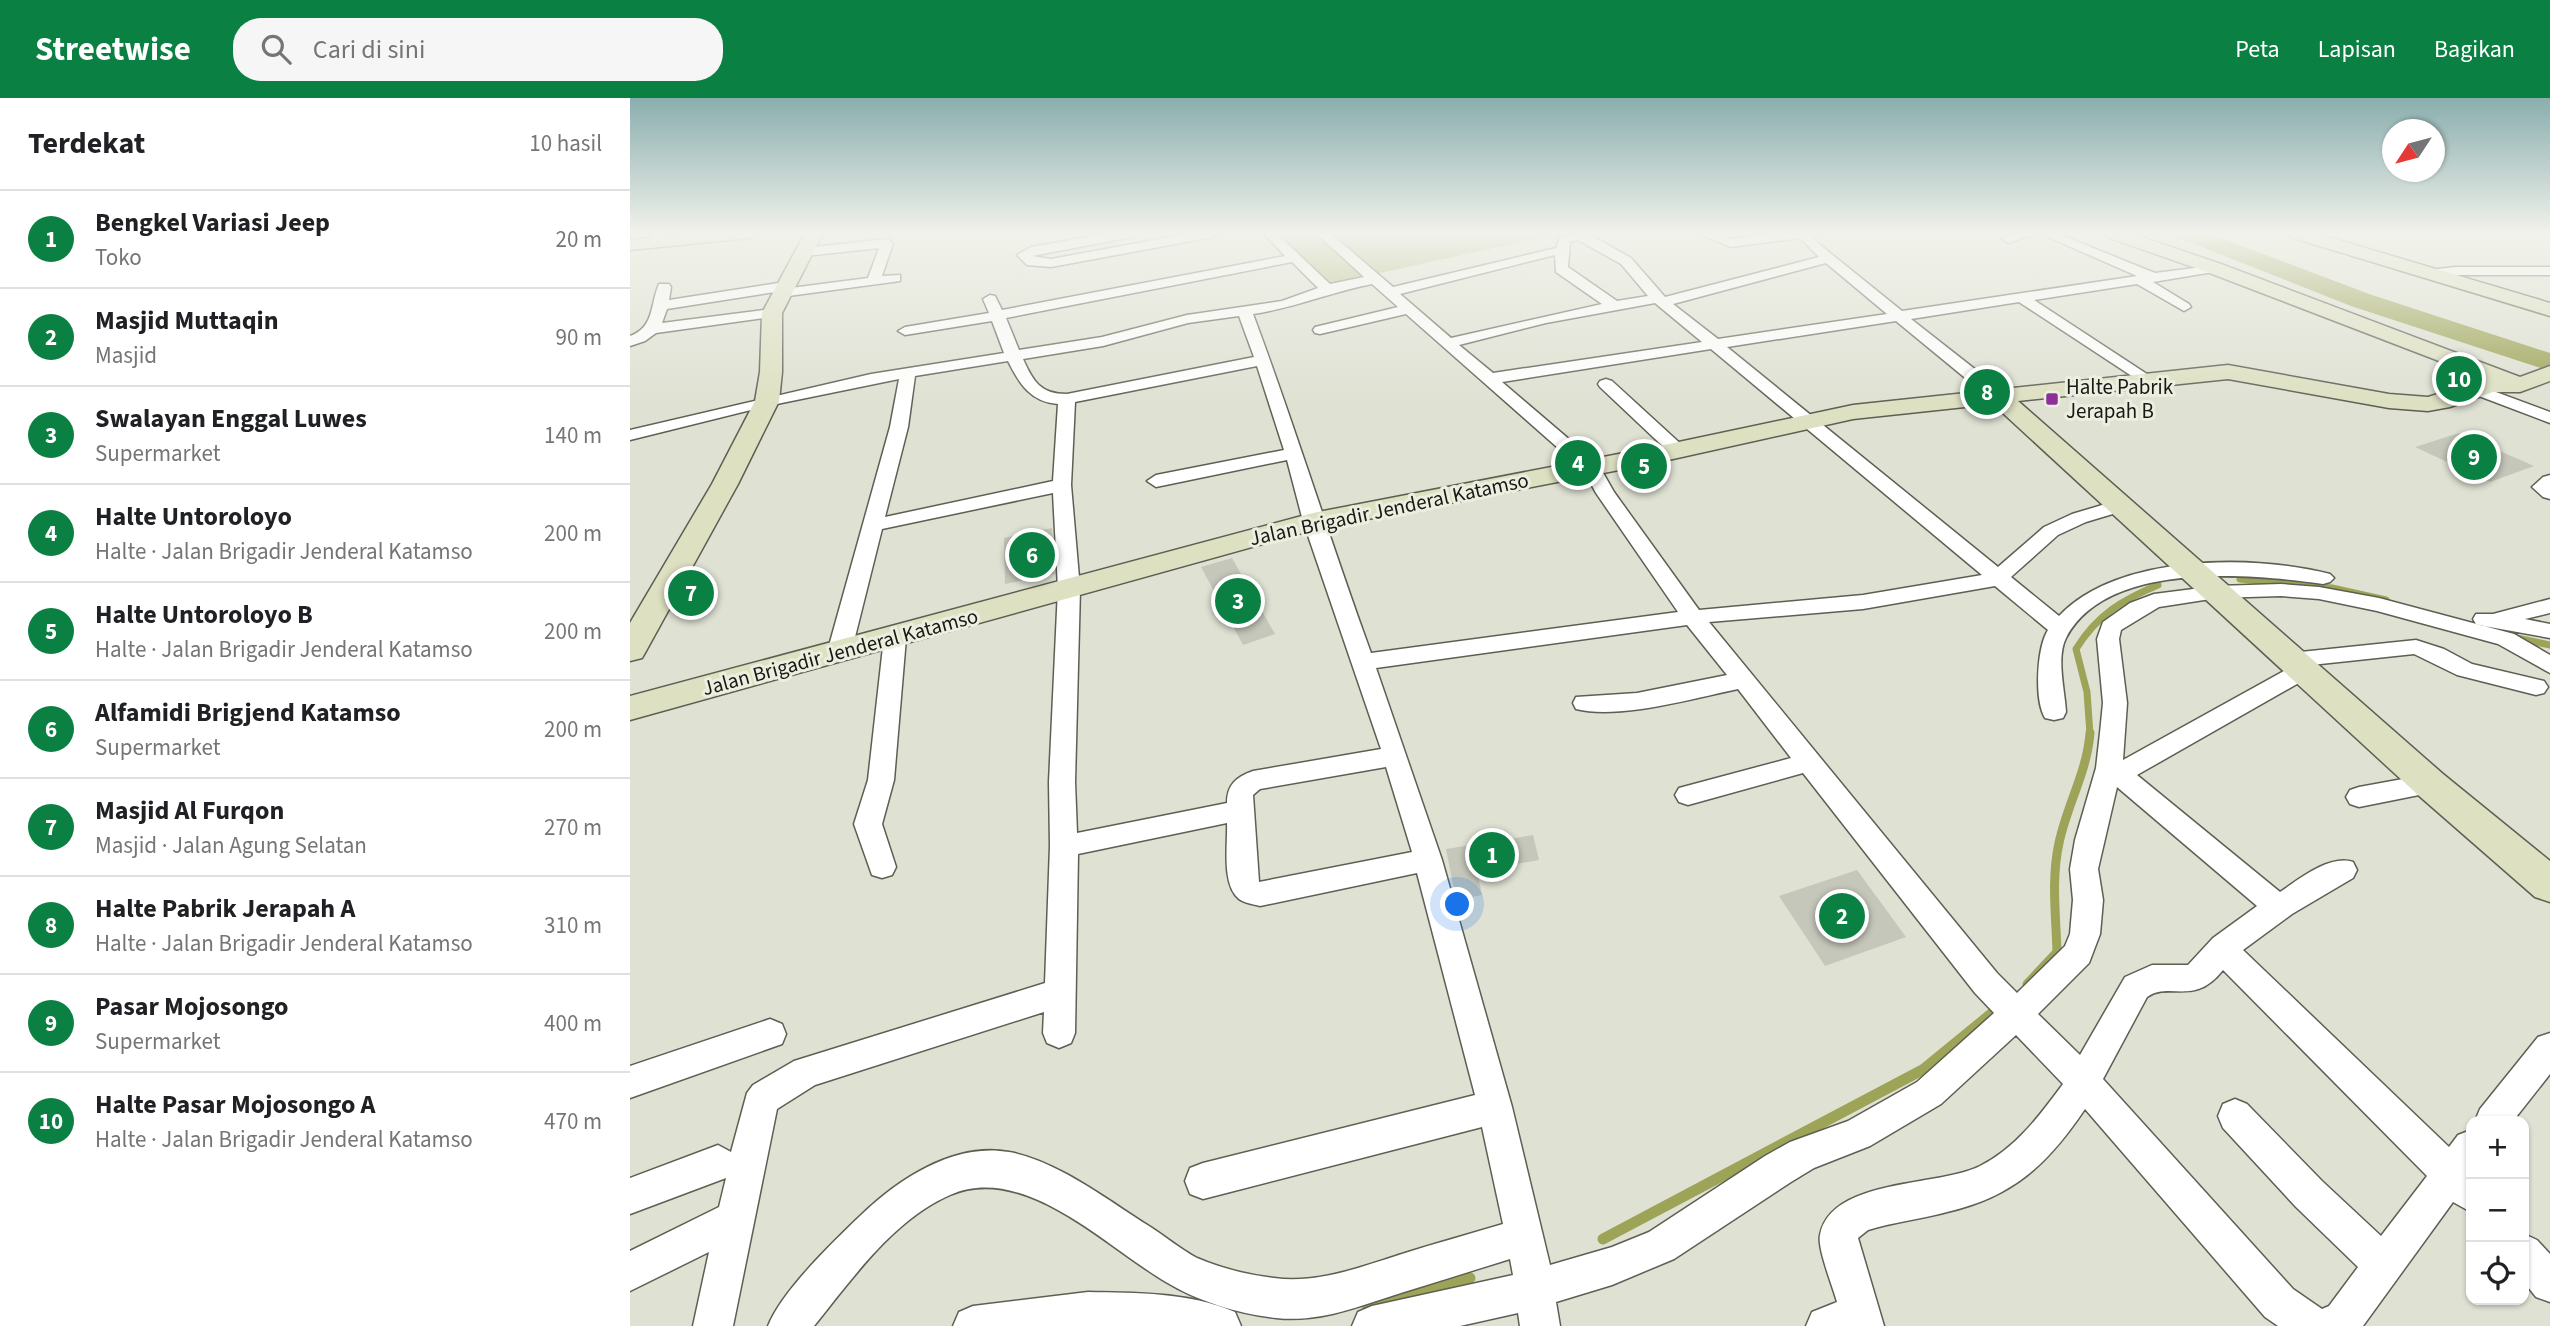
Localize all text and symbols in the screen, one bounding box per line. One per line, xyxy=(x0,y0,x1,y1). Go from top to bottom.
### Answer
search box xyxy=(233,18,723,81)
text: Streetwise xyxy=(35,26,191,73)
icon: search xyxy=(257,30,295,68)
text: Cari di sini xyxy=(313,31,425,68)
text: Peta xyxy=(2235,32,2280,67)
text: Lapisan xyxy=(2318,32,2396,67)
text: Bagikan xyxy=(2434,32,2515,67)
north arrow xyxy=(2382,119,2445,182)
text: Terdekat xyxy=(28,122,145,165)
text: 10 hasil xyxy=(529,127,602,160)
text: Bengkel Variasi Jeep xyxy=(95,204,330,241)
text: 1 xyxy=(45,223,57,256)
text: 20 m xyxy=(555,223,602,256)
text: Toko xyxy=(95,241,142,274)
text: Masjid Muttaqin xyxy=(95,302,279,339)
text: 2 xyxy=(45,321,57,354)
text: 90 m xyxy=(555,321,602,354)
text: Masjid xyxy=(95,339,157,372)
pin: 10 xyxy=(2436,353,2482,405)
pin: 8 xyxy=(1964,366,2010,418)
place label: Halte Pabrik Jerapah B xyxy=(2066,372,2174,426)
marker: Halte Pabrik Jerapah B xyxy=(2044,391,2060,407)
text: Swalayan Enggal Luwes xyxy=(95,400,367,437)
text: 3 xyxy=(45,419,57,452)
text: 140 m xyxy=(544,419,602,452)
pin: 9 xyxy=(2451,431,2497,483)
text: Supermarket xyxy=(95,437,221,470)
pin: 4 xyxy=(1555,437,1601,489)
pin: 5 xyxy=(1621,440,1667,492)
street label: Jalan Brigadir Jenderal Katamso xyxy=(1247,465,1531,553)
text: Halte Untoroloyo xyxy=(95,498,292,535)
text: 4 xyxy=(45,517,57,550)
text: 200 m xyxy=(544,517,602,550)
pin: 6 xyxy=(1009,529,1055,581)
text: Halte · Jalan Brigadir Jenderal Katamso xyxy=(95,535,473,568)
pin: 7 xyxy=(668,567,714,619)
pin: 3 xyxy=(1215,575,1261,627)
text: Halte Untoroloyo B xyxy=(95,596,313,633)
street label: Jalan Brigadir Jenderal Katamso xyxy=(699,601,981,703)
text: 5 xyxy=(45,615,57,648)
text: 200 m xyxy=(544,615,602,648)
text: Halte · Jalan Brigadir Jenderal Katamso xyxy=(95,633,473,666)
text: Alfamidi Brigjend Katamso xyxy=(95,694,401,731)
text: 6 xyxy=(45,713,57,746)
text: 200 m xyxy=(544,713,602,746)
text: Supermarket xyxy=(95,731,221,764)
text: Masjid Al Furqon xyxy=(95,792,284,829)
text: 7 xyxy=(45,811,57,844)
text: 270 m xyxy=(544,811,602,844)
text: Masjid · Jalan Agung Selatan xyxy=(95,829,367,862)
pin: 1 xyxy=(1469,829,1515,881)
your location xyxy=(1440,887,1474,921)
text: Halte Pabrik Jerapah A xyxy=(95,890,355,927)
pin: 2 xyxy=(1819,890,1865,942)
text: 8 xyxy=(45,909,57,942)
text: 310 m xyxy=(544,909,602,942)
text: Halte · Jalan Brigadir Jenderal Katamso xyxy=(95,927,473,960)
text: Pasar Mojosongo xyxy=(95,988,289,1025)
text: 9 xyxy=(45,1007,57,1040)
text: 400 m xyxy=(544,1007,602,1040)
text: Supermarket xyxy=(95,1025,221,1058)
text: Halte Pasar Mojosongo A xyxy=(95,1086,375,1123)
text: 10 xyxy=(39,1105,63,1138)
text: 470 m xyxy=(544,1105,602,1138)
map controls xyxy=(2466,1116,2529,1305)
button: + xyxy=(2466,1116,2529,1179)
text: Halte · Jalan Brigadir Jenderal Katamso xyxy=(95,1123,473,1156)
button: − xyxy=(2466,1179,2529,1242)
button: locate xyxy=(2466,1242,2529,1305)

